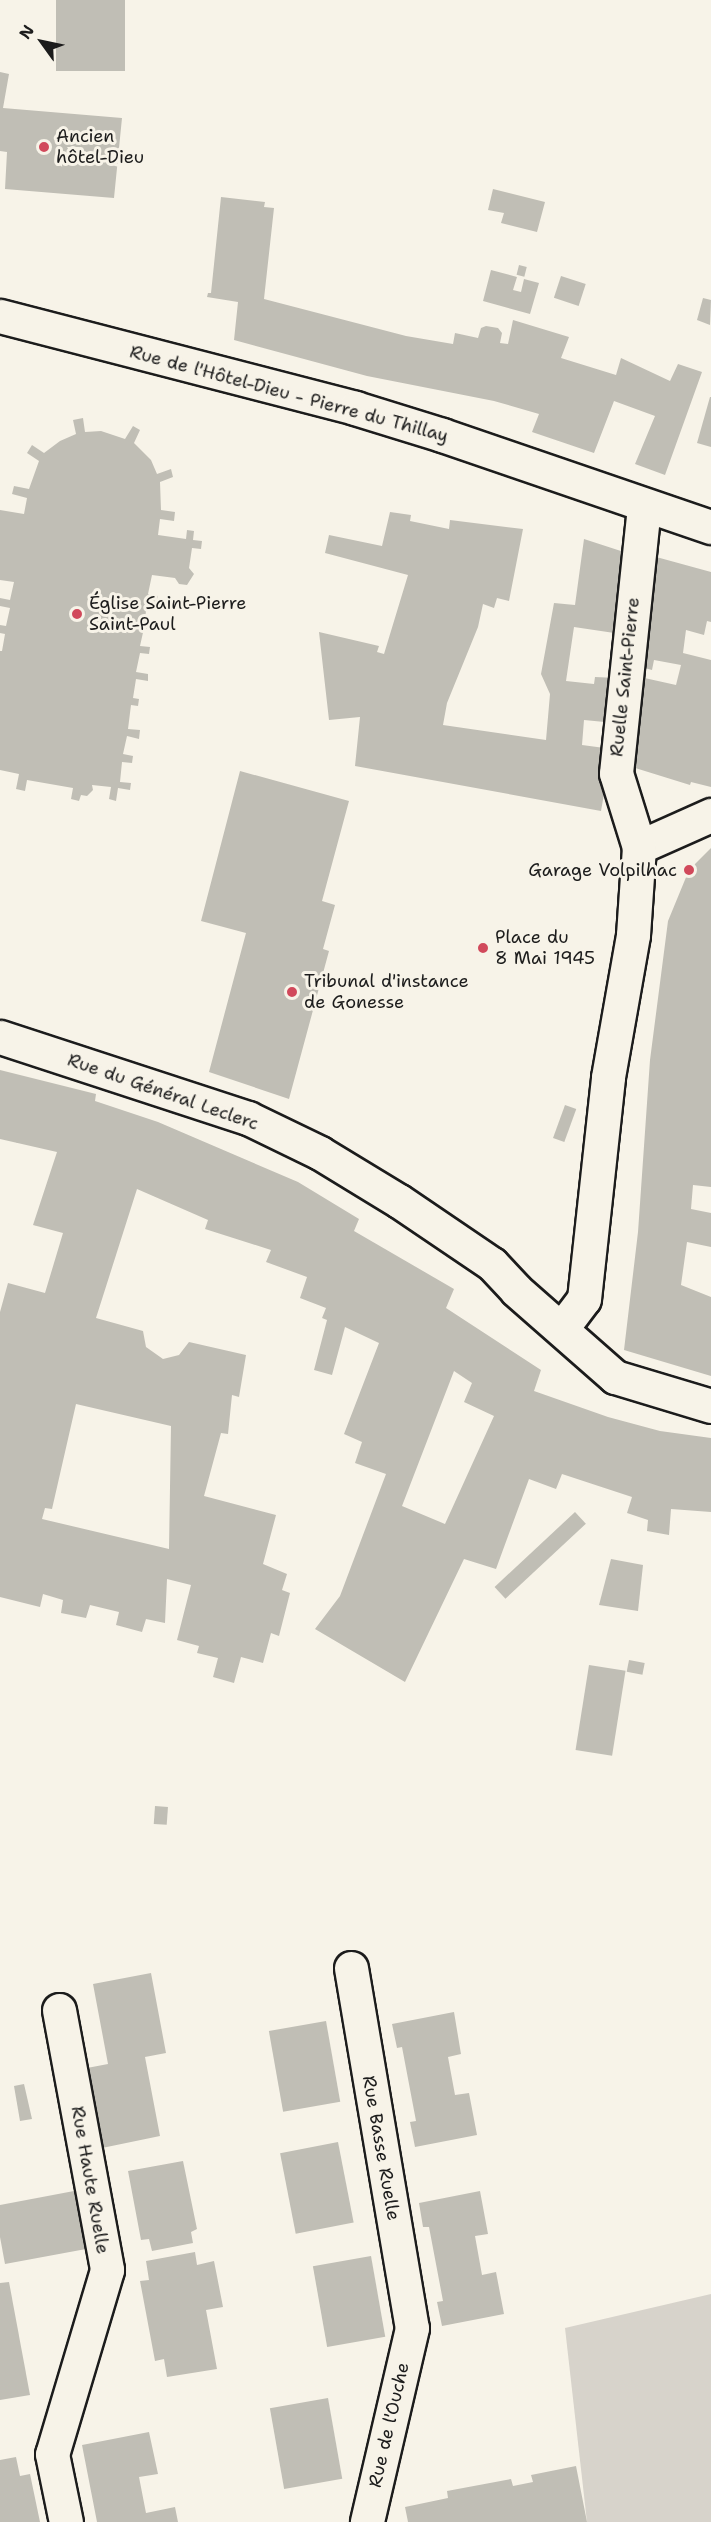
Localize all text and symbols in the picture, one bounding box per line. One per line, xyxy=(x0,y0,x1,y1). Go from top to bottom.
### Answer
north arrow xyxy=(12,12,72,72)
text: N xyxy=(14,21,39,43)
place label: Ancien hôtel-Dieu xyxy=(56,126,144,168)
marker: Ancien hôtel-Dieu xyxy=(37,140,51,154)
street label: Rue de l'Hôtel-Dieu - Pierre du Thillay xyxy=(127,341,451,447)
place label: Église Saint-Pierre Saint-Paul xyxy=(89,593,246,636)
street label: Ruelle Saint-Pierre xyxy=(606,596,644,758)
marker: Église Saint-Pierre Saint-Paul xyxy=(70,607,84,621)
place label: Garage Volpilhac xyxy=(528,859,677,881)
marker: Garage Volpilhac xyxy=(682,863,696,877)
place label: Place du 8 Mai 1945 xyxy=(495,927,595,970)
marker: Place du 8 Mai 1945 xyxy=(476,941,490,955)
place label: Tribunal d'instance de Gonesse xyxy=(304,971,469,1014)
marker: Tribunal d'instance de Gonesse xyxy=(285,985,299,999)
street label: Rue du Général Leclerc xyxy=(65,1049,261,1135)
street label: Rue Basse Ruelle xyxy=(358,2074,404,2222)
street label: Rue Haute Ruelle xyxy=(66,2104,114,2256)
street label: Rue de l'Ouche xyxy=(364,2360,414,2490)

